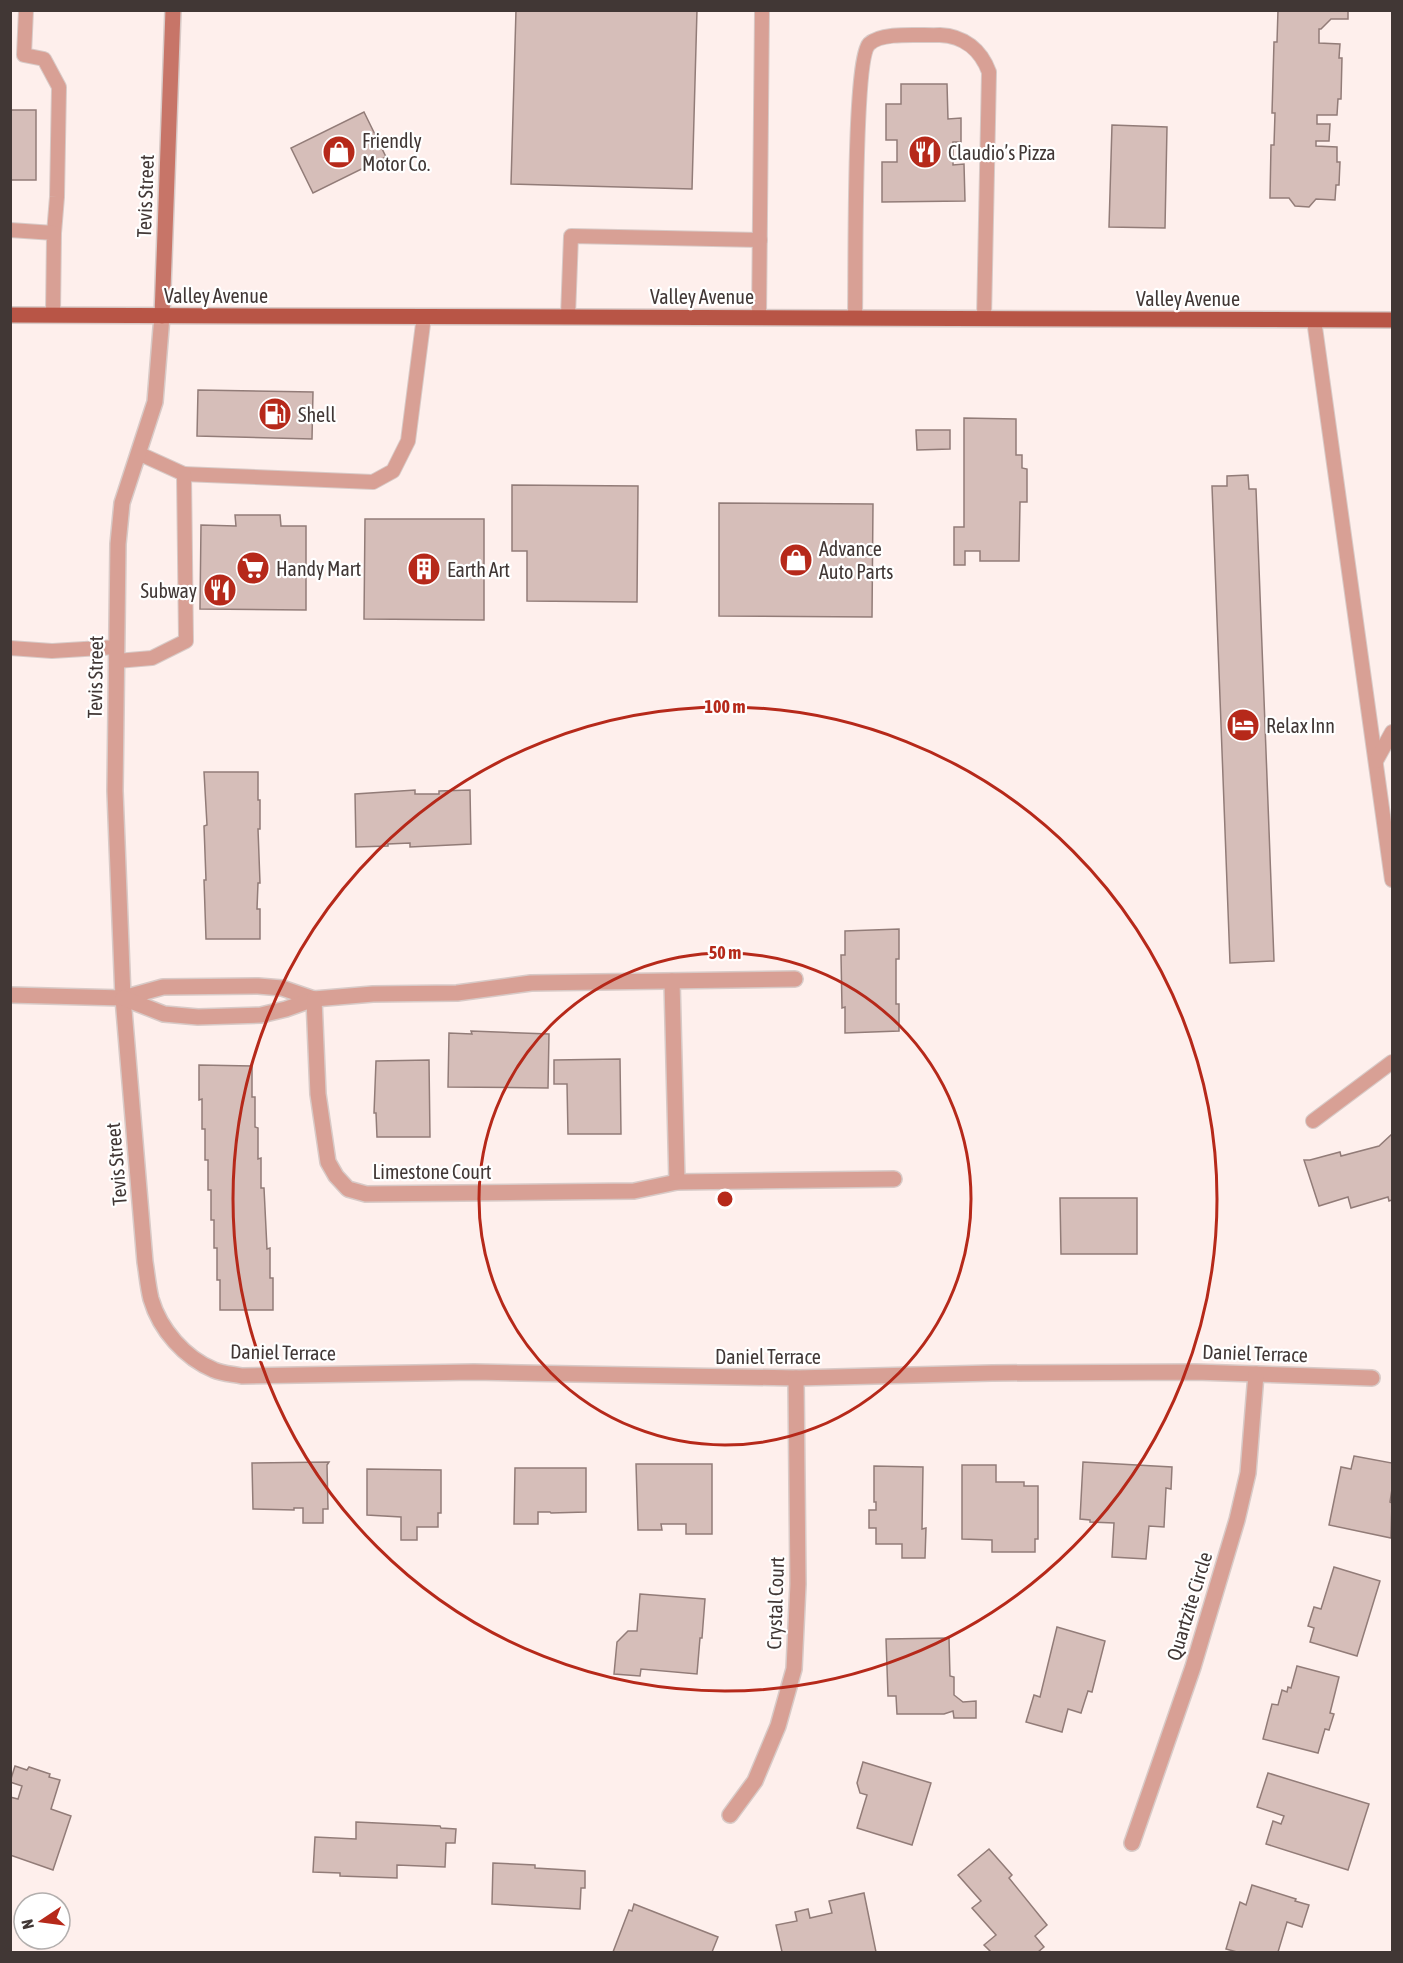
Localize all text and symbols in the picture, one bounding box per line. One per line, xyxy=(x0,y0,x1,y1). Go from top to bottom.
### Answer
place label: Friendly Motor Co. xyxy=(362,129,430,175)
shop icon: Friendly Motor Co. xyxy=(321,134,357,170)
restaurant icon: Claudio’s Pizza xyxy=(907,134,943,170)
place label: Claudio’s Pizza xyxy=(948,141,1056,164)
street label: Tevis Street xyxy=(132,154,158,238)
street label: Valley Avenue xyxy=(164,284,268,307)
street label: Valley Avenue xyxy=(650,285,754,308)
street label: Valley Avenue xyxy=(1136,287,1240,310)
fuel station icon: Shell xyxy=(257,396,293,432)
place label: Shell xyxy=(298,403,336,426)
place label: Advance Auto Parts xyxy=(819,537,893,583)
shop icon: Advance Auto Parts xyxy=(778,542,814,578)
supermarket icon: Handy Mart xyxy=(235,550,271,586)
building icon: Earth Art xyxy=(406,551,442,587)
place label: Handy Mart xyxy=(276,557,361,580)
place label: Earth Art xyxy=(447,558,510,581)
restaurant icon: Subway xyxy=(202,572,238,608)
place label: Subway xyxy=(140,579,197,602)
street label: Tevis Street xyxy=(83,635,107,719)
text: 100 m xyxy=(705,696,745,717)
hotel icon: Relax Inn xyxy=(1225,707,1261,743)
place label: Relax Inn xyxy=(1266,714,1335,737)
text: 50 m xyxy=(709,942,741,963)
street label: Tevis Street xyxy=(101,1121,131,1206)
street label: Limestone Court xyxy=(373,1160,492,1183)
centre of rings xyxy=(715,1189,735,1209)
street label: Daniel Terrace xyxy=(230,1340,336,1364)
street label: Daniel Terrace xyxy=(1202,1340,1308,1366)
street label: Daniel Terrace xyxy=(715,1345,821,1368)
street label: Quartzite Circle xyxy=(1162,1549,1216,1663)
street label: Crystal Court xyxy=(762,1556,788,1650)
north arrow xyxy=(12,1891,72,1951)
text: N xyxy=(18,1918,37,1931)

